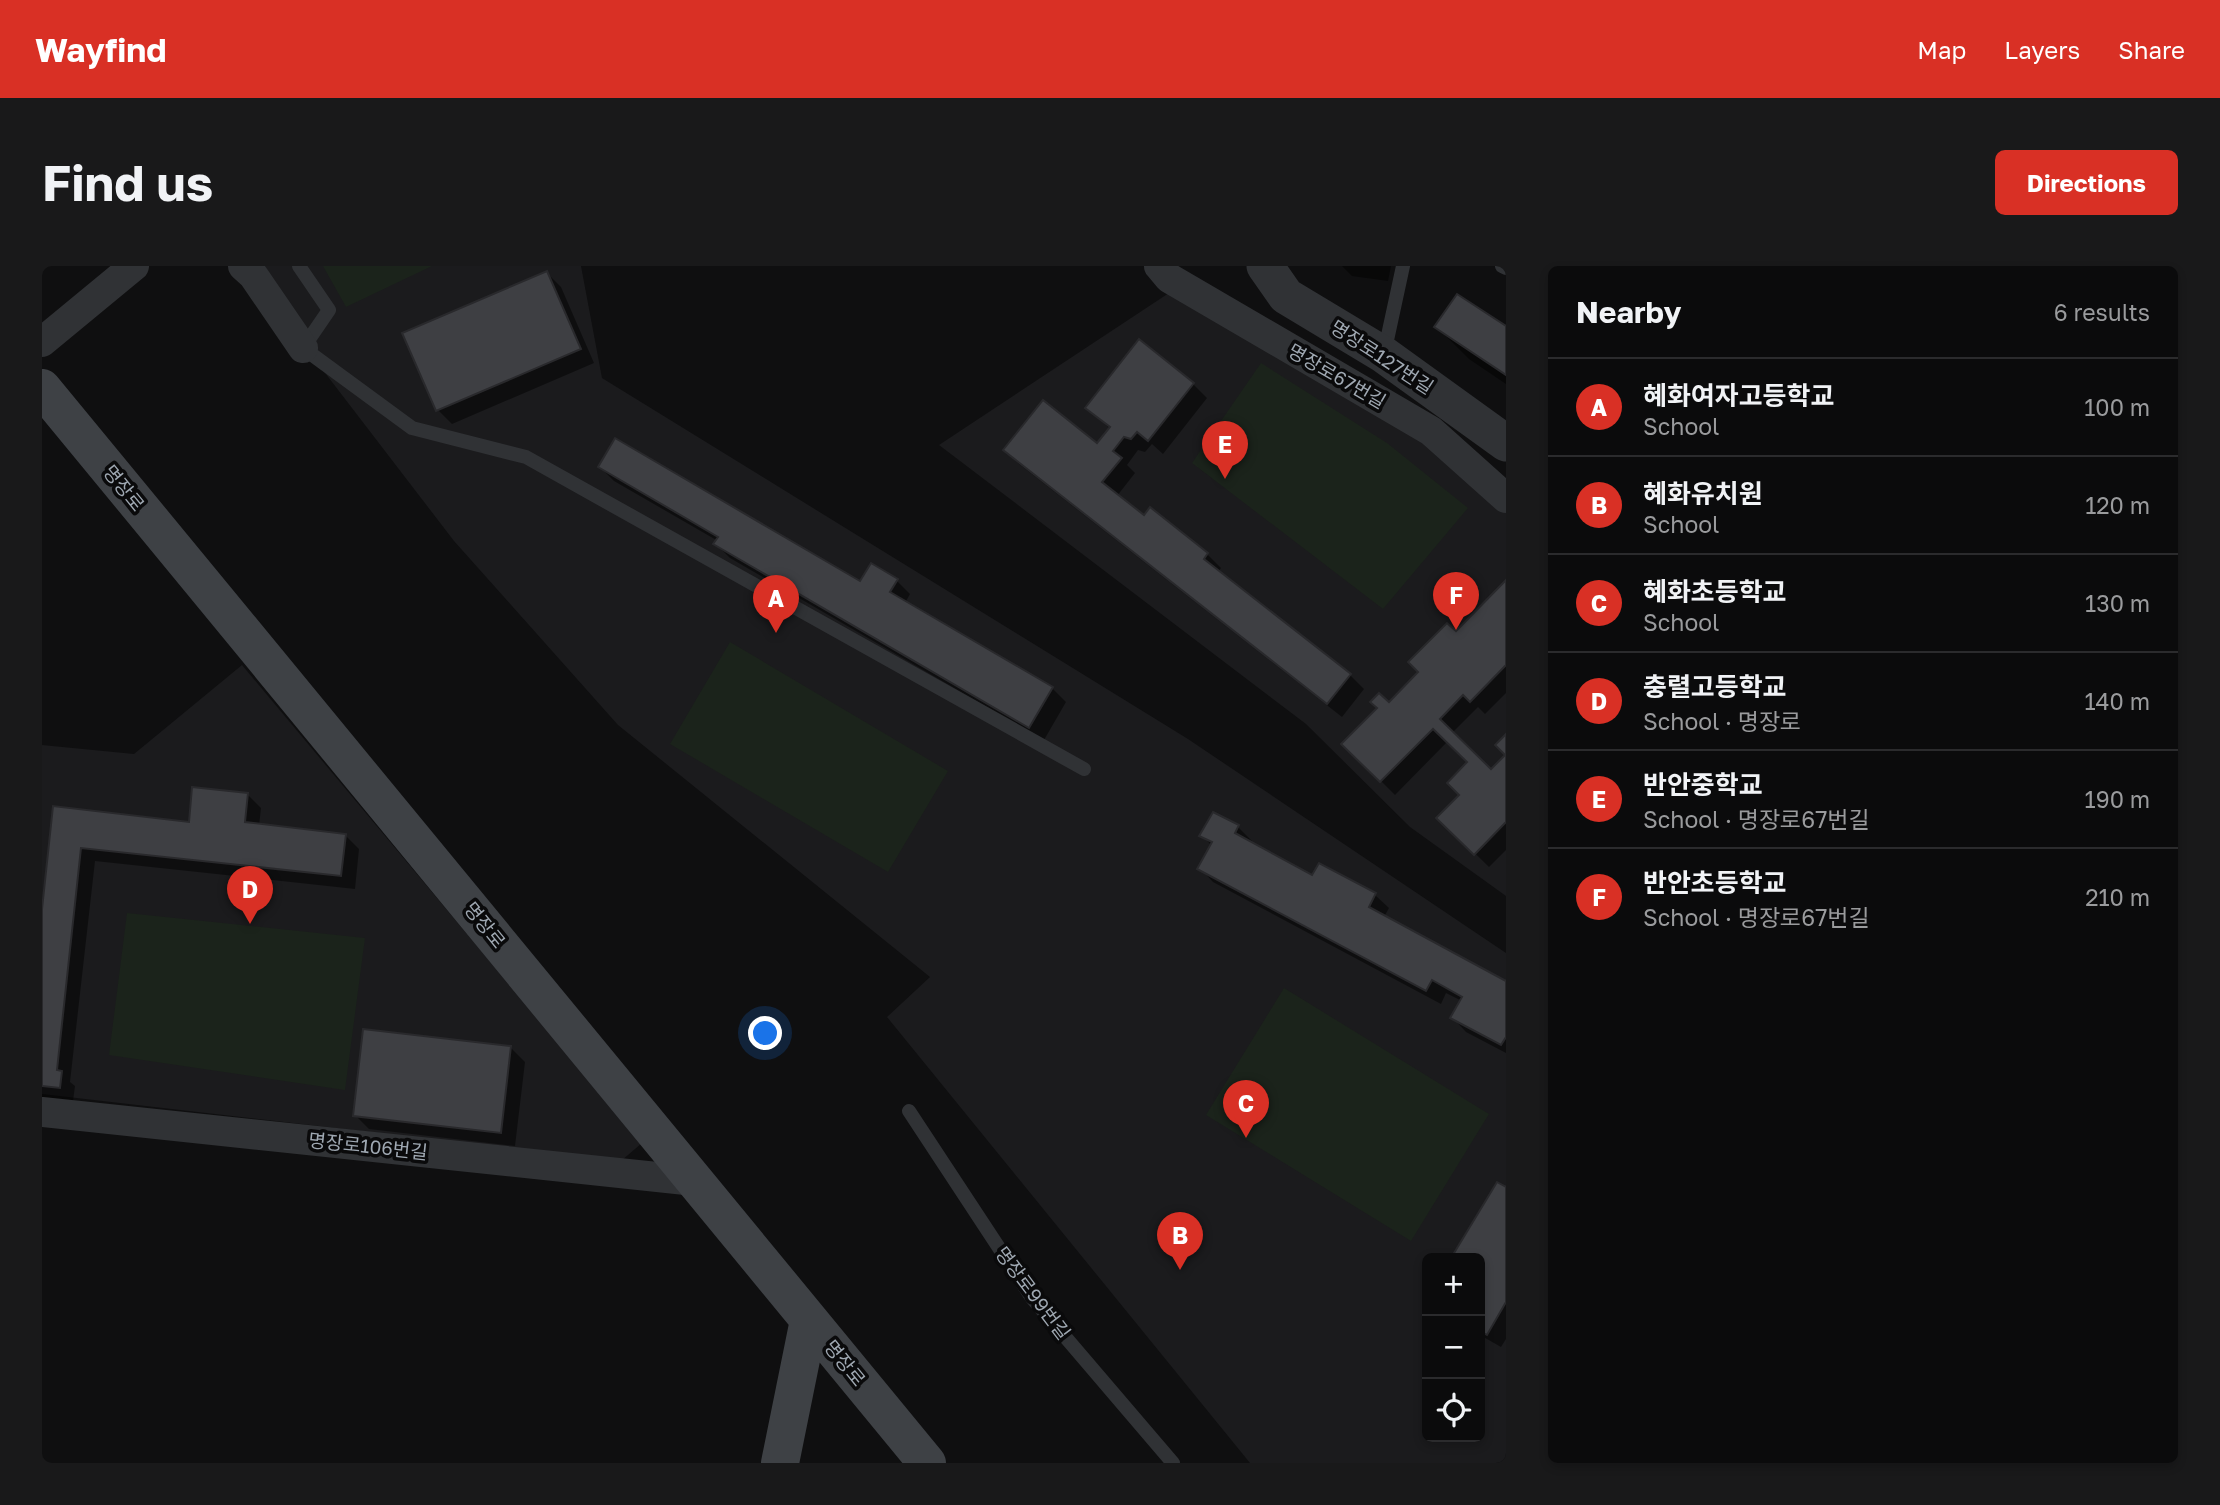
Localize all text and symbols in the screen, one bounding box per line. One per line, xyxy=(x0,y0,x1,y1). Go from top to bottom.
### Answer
text: Wayfind xyxy=(35,30,166,69)
text: Map xyxy=(1917,35,1966,64)
text: Layers xyxy=(2004,35,2080,64)
text: Share xyxy=(2118,35,2185,64)
button: Directions xyxy=(1995,150,2178,215)
text: Find us xyxy=(42,153,213,212)
text: Nearby xyxy=(1576,294,1681,330)
text: 6 results xyxy=(2054,298,2150,326)
street label: 명장로127번길 xyxy=(1327,315,1438,398)
street label: 명장로67번길 xyxy=(1284,338,1390,413)
text: 혜화여자고등학교 xyxy=(1643,380,1834,411)
text: A xyxy=(1591,393,1607,421)
text: 100 m xyxy=(2084,393,2150,421)
text: School xyxy=(1643,412,1719,440)
pin: E xyxy=(1202,421,1248,479)
street label: 명장로 xyxy=(99,460,150,515)
text: 혜화유치원 xyxy=(1643,478,1763,509)
text: B xyxy=(1591,491,1607,519)
text: 120 m xyxy=(2085,491,2150,519)
text: School xyxy=(1643,510,1719,538)
pin: F xyxy=(1433,572,1479,630)
pin: A xyxy=(753,575,799,633)
text: 혜화초등학교 xyxy=(1643,576,1787,607)
text: C xyxy=(1591,589,1607,617)
text: 130 m xyxy=(2085,589,2150,617)
text: School xyxy=(1643,608,1719,636)
text: 충렬고등학교 xyxy=(1643,671,1787,702)
text: D xyxy=(1591,687,1607,715)
text: 140 m xyxy=(2084,687,2150,715)
text: School · 명장로 xyxy=(1643,707,1801,735)
text: 반안중학교 xyxy=(1643,769,1763,800)
text: E xyxy=(1592,785,1606,813)
text: 190 m xyxy=(2085,785,2150,813)
text: School · 명장로67번길 xyxy=(1643,805,1870,833)
pin: D xyxy=(227,866,273,924)
text: 반안초등학교 xyxy=(1643,867,1787,898)
text: F xyxy=(1592,883,1606,911)
text: 210 m xyxy=(2085,883,2150,911)
street label: 명장로 xyxy=(460,897,511,952)
text: School · 명장로67번길 xyxy=(1643,903,1870,931)
your location xyxy=(748,1016,782,1050)
pin: C xyxy=(1223,1080,1269,1138)
street label: 명장로106번길 xyxy=(307,1128,429,1163)
pin: B xyxy=(1157,1212,1203,1270)
street label: 명장로99번길 xyxy=(991,1242,1076,1344)
map controls xyxy=(1422,1253,1485,1442)
button: + xyxy=(1422,1253,1485,1316)
button: − xyxy=(1422,1316,1485,1379)
street label: 명장로 xyxy=(820,1335,871,1390)
button: locate xyxy=(1422,1379,1485,1442)

